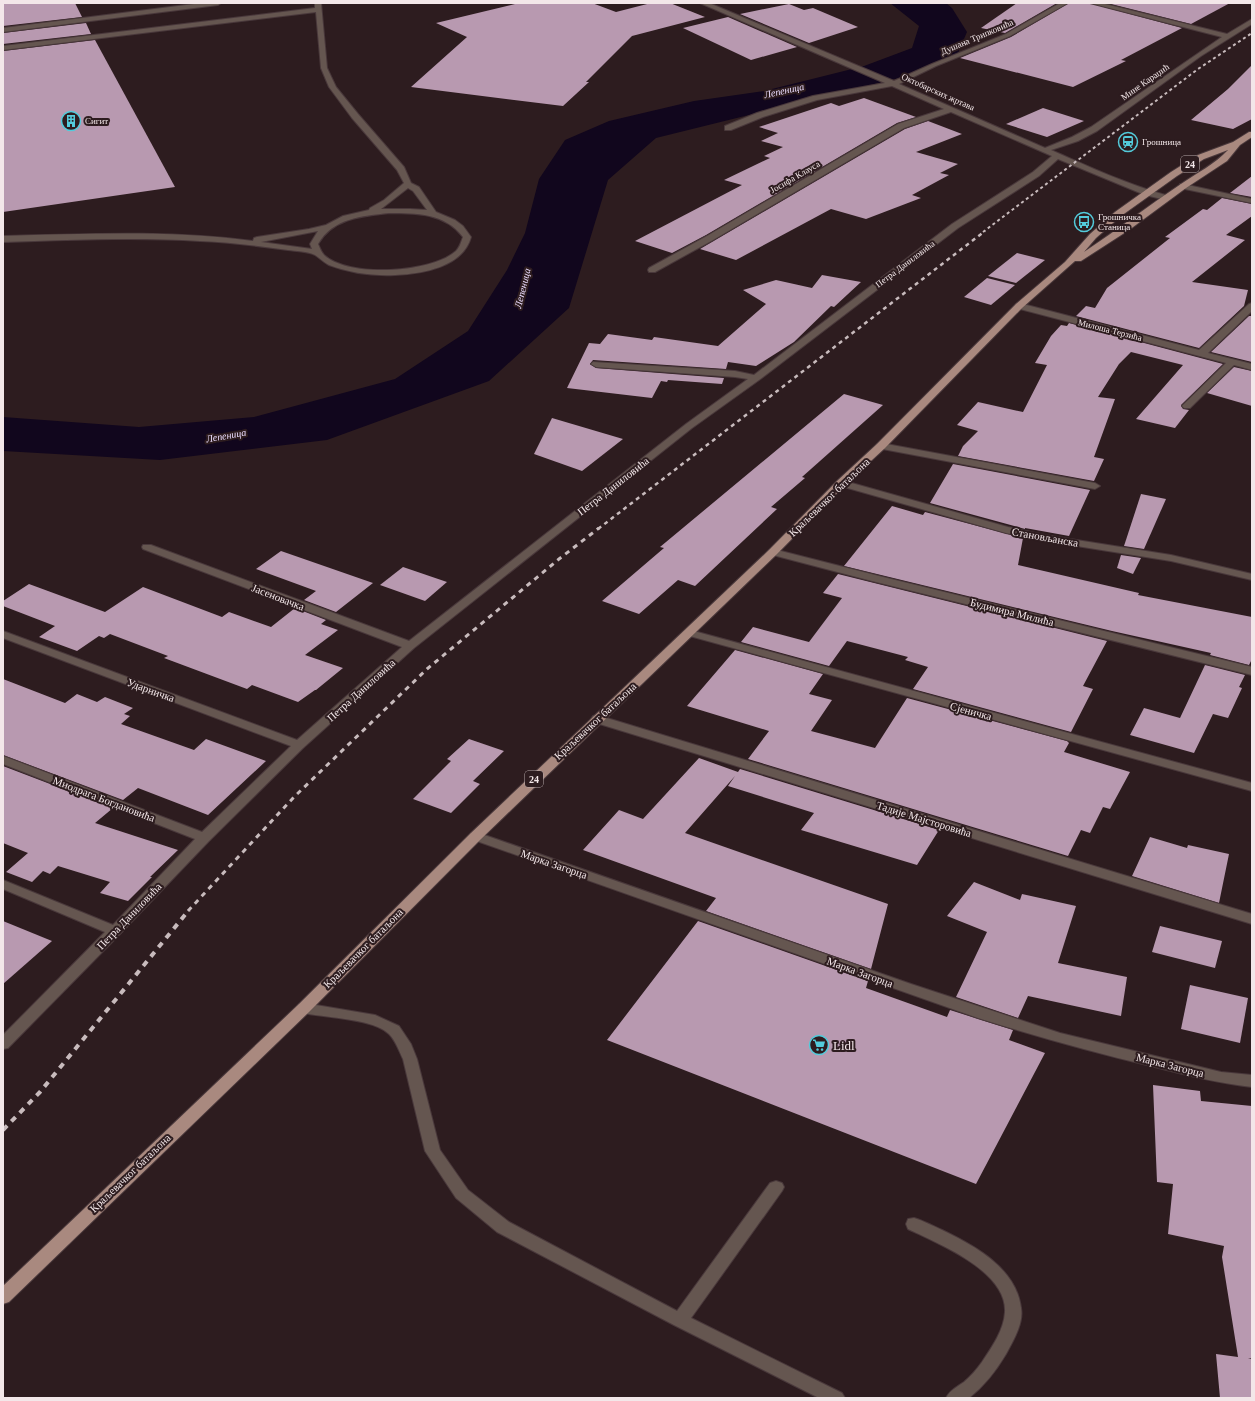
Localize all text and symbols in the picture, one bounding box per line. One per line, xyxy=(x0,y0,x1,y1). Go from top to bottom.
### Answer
street label: Душана Трипковића xyxy=(939,17,1015,57)
street label: Мине Караџић xyxy=(1119,61,1171,102)
street label: Октобарских жртава xyxy=(900,71,976,113)
water label: Лепеница xyxy=(762,81,805,100)
building icon: Сигит xyxy=(60,110,82,132)
place label: Сигит xyxy=(85,116,108,126)
station icon: Грошница xyxy=(1117,131,1139,153)
place label: Грошница xyxy=(1142,137,1181,147)
road number: 24 xyxy=(1181,156,1199,172)
street label: Јосифа Клауса xyxy=(768,159,822,195)
bus stop icon: Грошничка Станица xyxy=(1073,211,1095,233)
place label: Грошничка Станица xyxy=(1098,212,1141,232)
street label: Петра Даниловића xyxy=(873,238,937,290)
water label: Лепеница xyxy=(512,267,533,310)
street label: Милоша Терзића xyxy=(1077,317,1143,343)
water label: Лепеница xyxy=(204,427,247,445)
street label: Петра Даниловића xyxy=(575,454,651,518)
street label: Краљевачког батаљона xyxy=(786,455,872,539)
street label: Становљанска xyxy=(1011,525,1079,549)
street label: Јасеновачка xyxy=(250,581,306,613)
street label: Будимира Милића xyxy=(969,596,1055,628)
street label: Петра Даниловића xyxy=(324,656,398,724)
street label: Ударничка xyxy=(126,676,176,704)
street label: Краљевачког батаљона xyxy=(552,680,638,762)
street label: Сјеничка xyxy=(949,700,993,722)
road number: 24 xyxy=(525,771,543,787)
street label: Миодрага Богдановића xyxy=(51,774,157,824)
street label: Тадије Мајсторовића xyxy=(875,799,973,839)
street label: Марка Загорца xyxy=(519,847,589,881)
street label: Петра Даниловића xyxy=(94,880,164,952)
street label: Краљевачког батаљона xyxy=(321,906,405,990)
street label: Марка Загорца xyxy=(825,954,895,990)
supermarket icon: Lidl xyxy=(808,1034,830,1056)
place label: Lidl xyxy=(833,1038,855,1053)
street label: Марка Загорца xyxy=(1135,1051,1205,1079)
street label: Краљевачког батаљона xyxy=(87,1131,173,1215)

